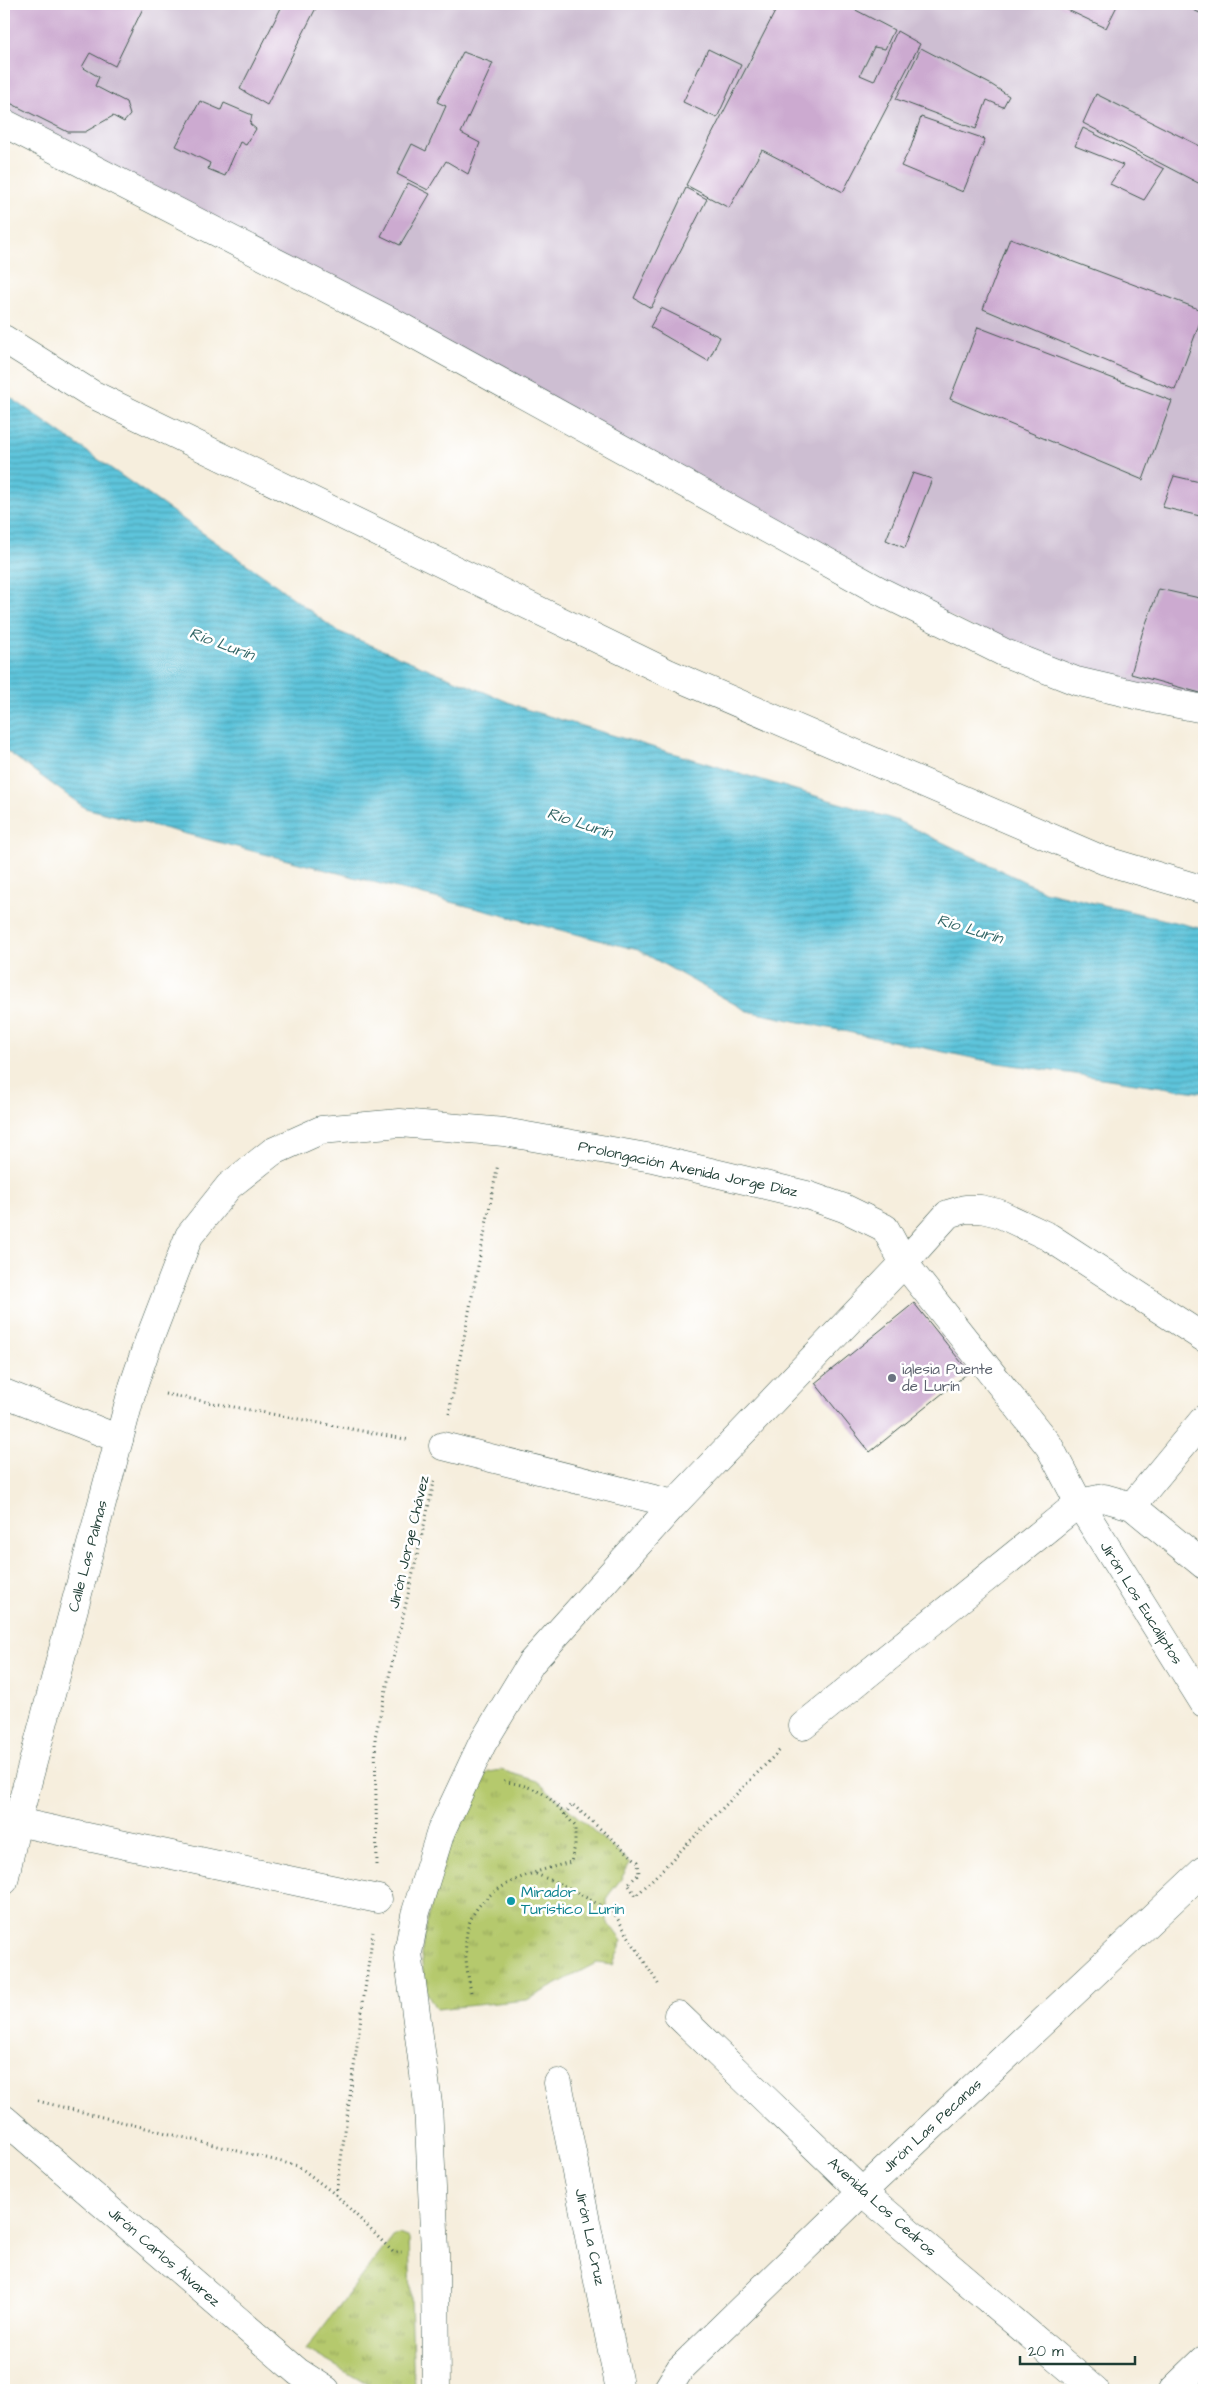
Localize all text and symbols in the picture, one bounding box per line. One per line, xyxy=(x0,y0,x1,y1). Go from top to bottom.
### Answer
water label: Río Lurín xyxy=(186,622,259,667)
water label: Río Lurín xyxy=(544,802,617,845)
water label: Río Lurín xyxy=(934,909,1007,950)
street label: Prolongación Avenida Jorge Diaz xyxy=(576,1135,800,1204)
place label: iglesia Puente de Lurín xyxy=(902,1359,993,1397)
marker: iglesia Puente de Lurín xyxy=(886,1372,898,1384)
street label: Jirón Jorge Chávez xyxy=(383,1473,436,1611)
street label: Calle Las Palmas xyxy=(63,1497,113,1614)
street label: Jirón Los Eucaliptos xyxy=(1095,1537,1188,1669)
place label: Mirador Turístico Lurin xyxy=(521,1882,625,1920)
marker: Mirador Turístico Lurin xyxy=(505,1895,517,1907)
street label: Jirón Las Pecanas xyxy=(878,2074,987,2178)
street label: Avenida Los Cedros xyxy=(823,2152,941,2262)
street label: Jirón La Cruz xyxy=(569,2187,611,2288)
street label: Jirón Carlos Álvarez xyxy=(103,2202,225,2312)
scale bar xyxy=(1020,2334,1136,2366)
text: 20 m xyxy=(1028,2341,1064,2362)

